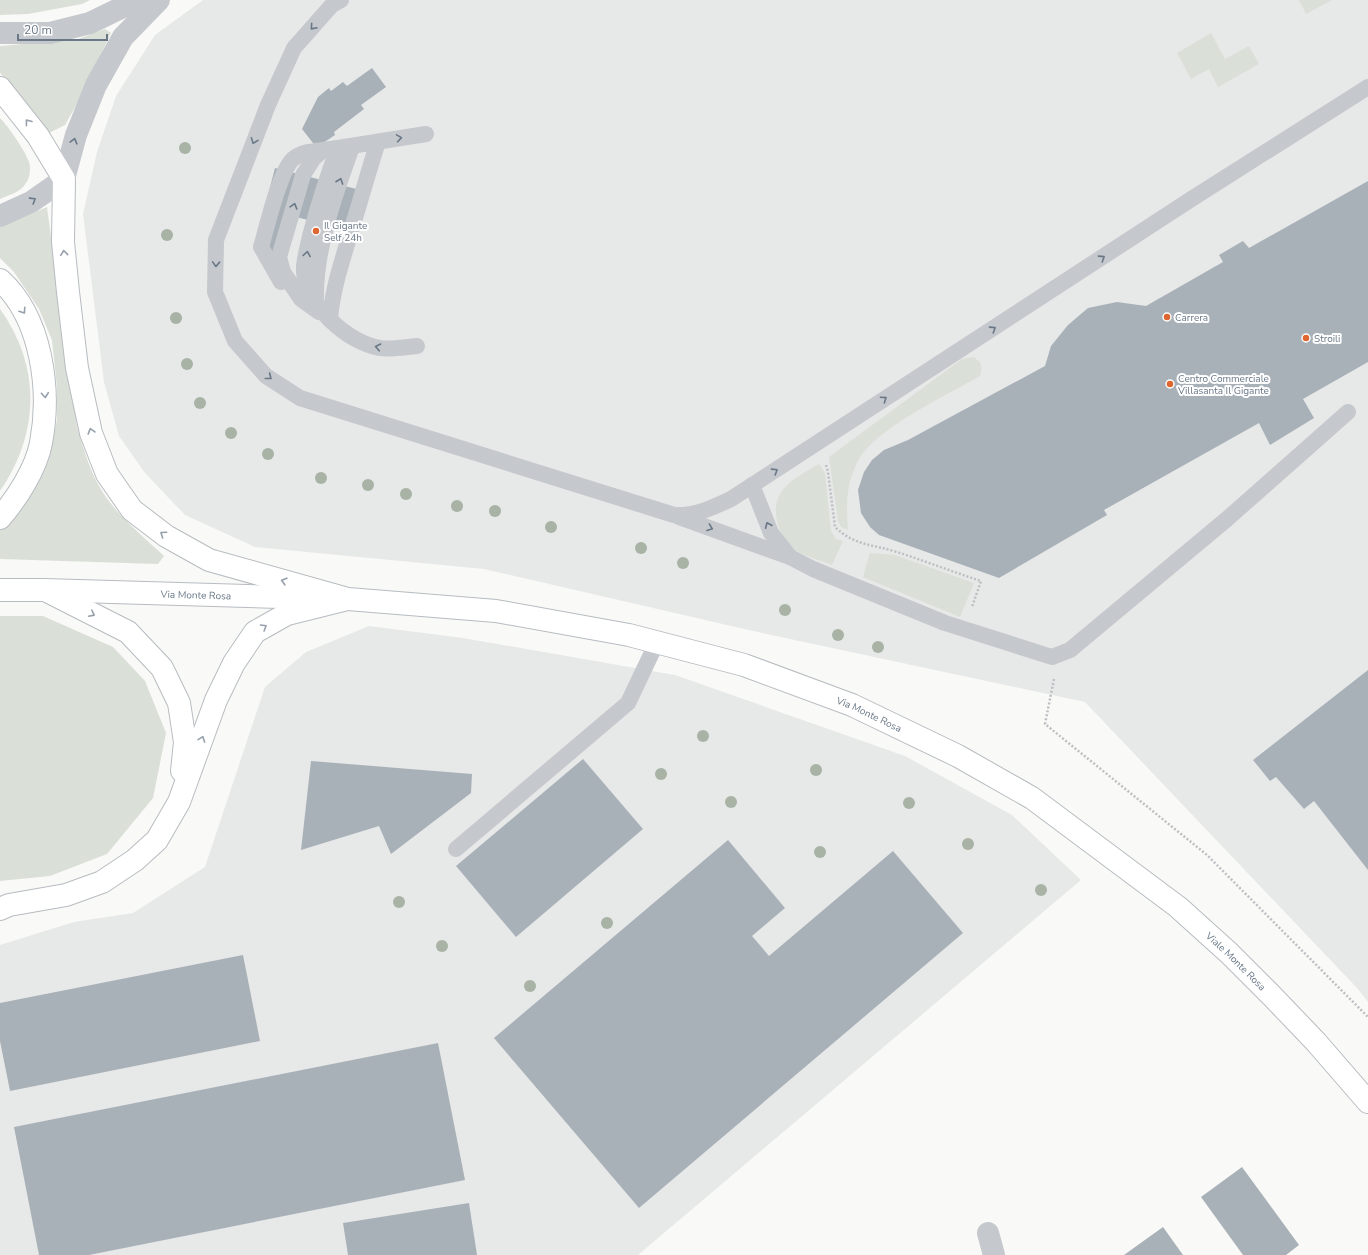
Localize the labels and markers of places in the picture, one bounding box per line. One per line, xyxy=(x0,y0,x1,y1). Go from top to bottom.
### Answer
place label: Il Gigante Self 24h xyxy=(324,219,367,245)
marker: Il Gigante Self 24h xyxy=(311,226,321,236)
place label: Carrera xyxy=(1175,311,1208,325)
marker: Carrera xyxy=(1162,312,1172,322)
place label: Stroili xyxy=(1314,332,1340,346)
marker: Stroili xyxy=(1301,333,1311,343)
place label: Centro Commerciale Villasanta Il Gigante xyxy=(1177,372,1269,398)
marker: Centro Commerciale Villasanta Il Gigante xyxy=(1165,379,1175,389)

